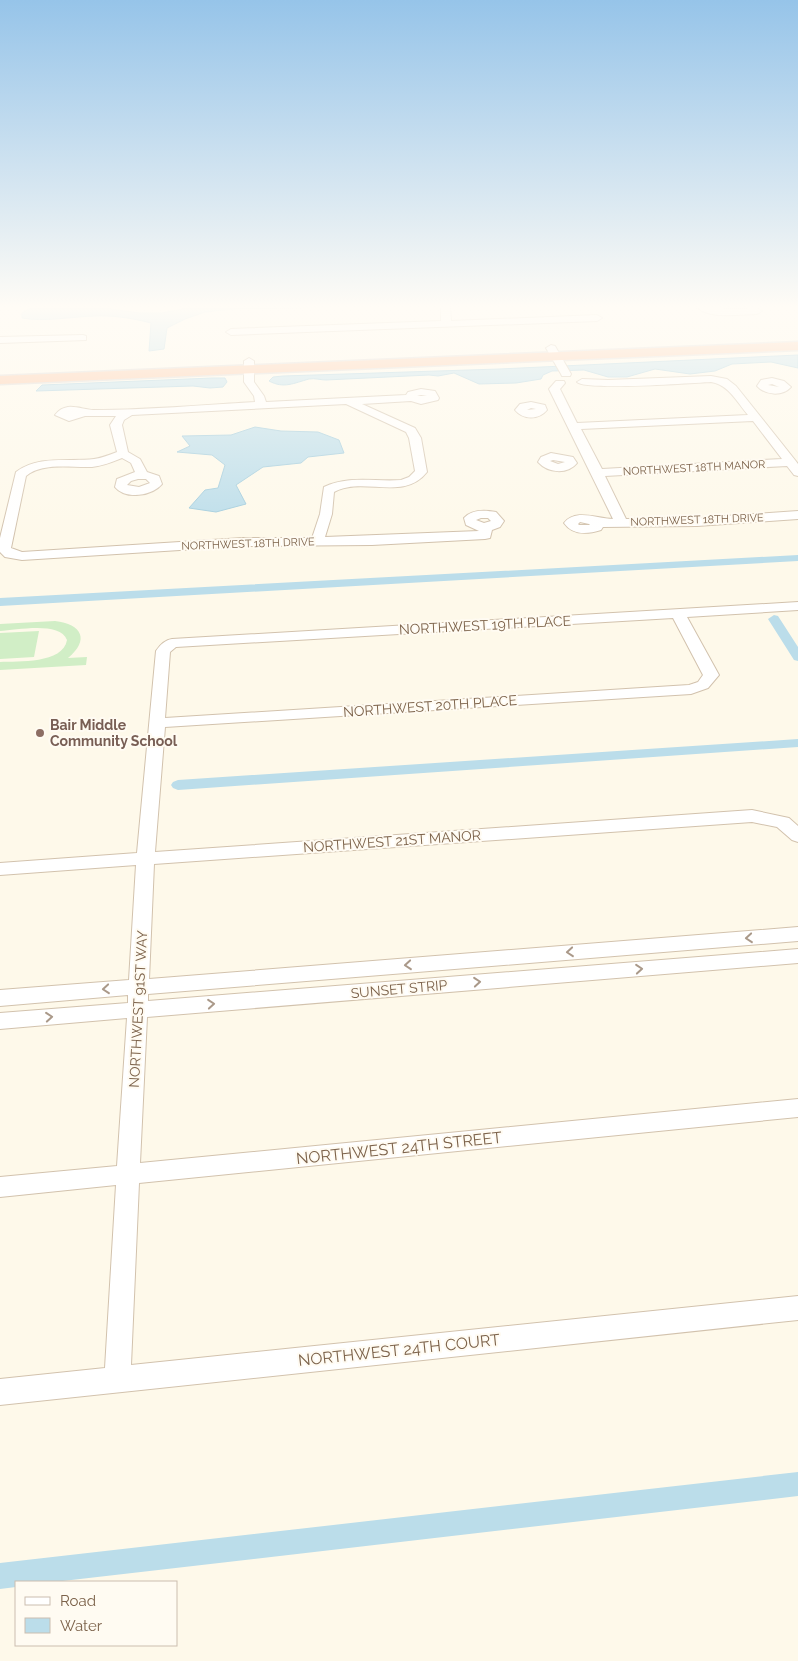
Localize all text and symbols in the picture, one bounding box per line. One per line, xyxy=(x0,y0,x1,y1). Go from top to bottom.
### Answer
street label: NORTHWEST 18TH MANOR xyxy=(622,458,766,478)
street label: NORTHWEST 18TH DRIVE xyxy=(630,511,764,529)
street label: NORTHWEST 18TH DRIVE xyxy=(181,535,315,553)
street label: NORTHWEST 19TH PLACE xyxy=(399,613,571,637)
street label: NORTHWEST 20TH PLACE xyxy=(343,692,517,720)
place label: Bair Middle Community School xyxy=(50,717,178,749)
marker: Bair Middle Community School xyxy=(34,727,46,739)
street label: NORTHWEST 21ST MANOR xyxy=(303,827,481,855)
street label: NORTHWEST 91ST WAY xyxy=(126,930,150,1088)
one-way arrow xyxy=(745,932,753,943)
one-way arrow xyxy=(566,946,574,957)
one-way arrow xyxy=(404,959,412,970)
one-way arrow xyxy=(635,964,643,975)
street label: SUNSET STRIP xyxy=(350,977,448,1001)
one-way arrow xyxy=(473,977,481,988)
one-way arrow xyxy=(102,983,110,994)
one-way arrow xyxy=(207,999,215,1010)
one-way arrow xyxy=(45,1012,53,1023)
street label: NORTHWEST 24TH STREET xyxy=(295,1128,503,1168)
street label: NORTHWEST 24TH COURT xyxy=(297,1330,501,1370)
legend xyxy=(15,1581,178,1646)
text: Road xyxy=(60,1592,96,1610)
text: Water xyxy=(60,1617,103,1635)

